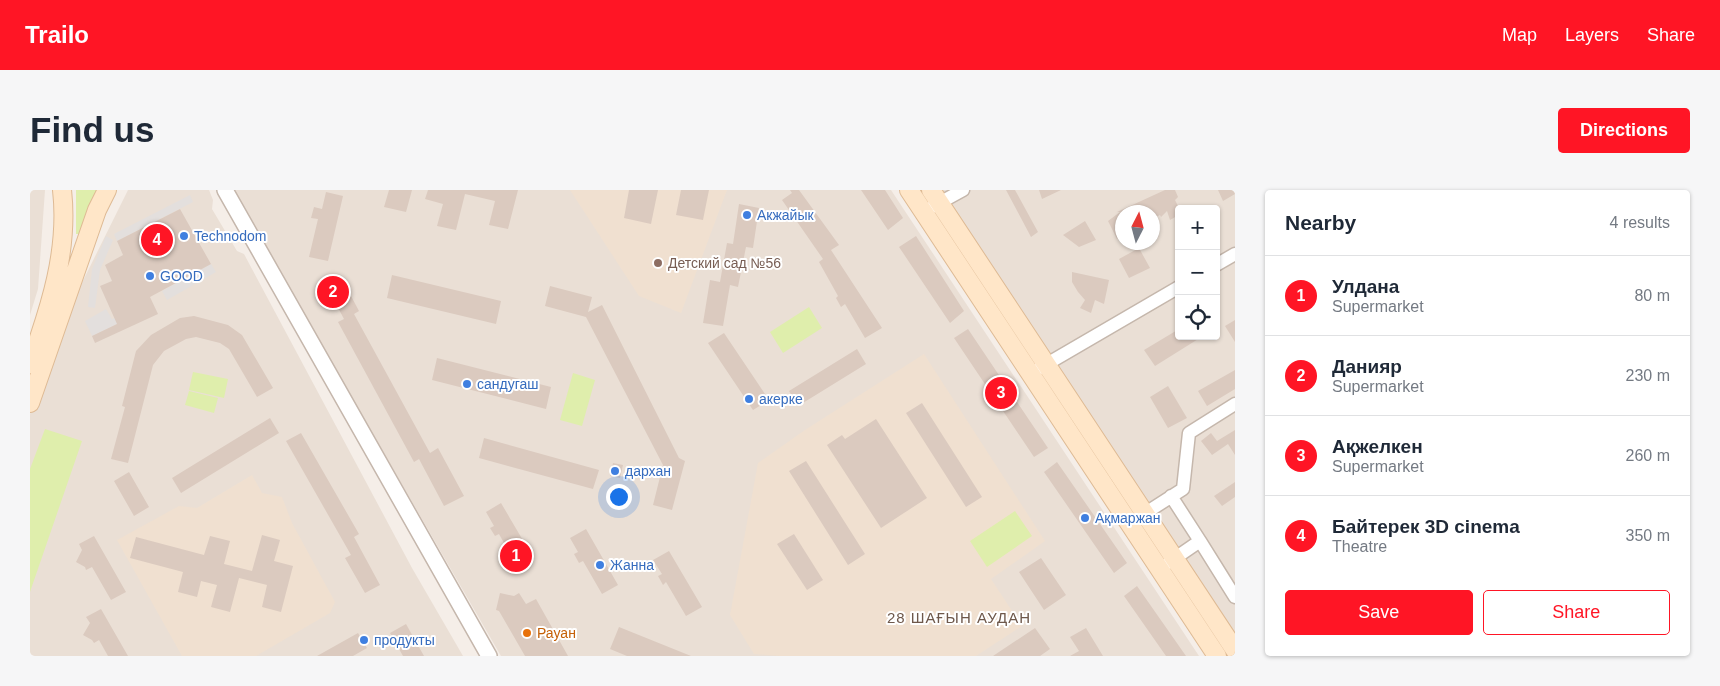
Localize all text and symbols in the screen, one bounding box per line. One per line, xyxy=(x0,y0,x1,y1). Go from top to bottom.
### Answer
text: Trailo xyxy=(25,21,89,48)
text: Map xyxy=(1502,25,1537,45)
text: Layers xyxy=(1565,25,1619,45)
text: Share xyxy=(1647,25,1695,45)
button: Directions xyxy=(1558,108,1690,153)
text: Find us xyxy=(30,110,154,149)
north arrow xyxy=(1115,205,1160,250)
map controls xyxy=(1175,205,1220,340)
button: + xyxy=(1175,205,1220,250)
place label: Акжайык xyxy=(757,207,814,223)
marker: Акжайык xyxy=(741,209,753,221)
text: Nearby xyxy=(1285,211,1356,234)
text: 4 results xyxy=(1610,214,1670,231)
pin: 4 xyxy=(141,221,173,259)
place label: Technodom xyxy=(194,228,266,244)
marker: Technodom xyxy=(178,230,190,242)
button: − xyxy=(1175,250,1220,295)
place label: Детский сад №56 xyxy=(668,255,781,271)
marker: Детский сад №56 xyxy=(652,257,664,269)
place label: GOOD xyxy=(160,268,203,284)
marker: GOOD xyxy=(144,270,156,282)
pin: 2 xyxy=(317,273,349,311)
text: Улдана xyxy=(1332,276,1399,297)
text: 1 xyxy=(1297,287,1305,304)
text: 80 m xyxy=(1634,287,1670,304)
button: locate xyxy=(1175,295,1220,340)
text: Supermarket xyxy=(1332,298,1424,315)
text: Данияр xyxy=(1332,356,1402,377)
text: 2 xyxy=(1297,367,1305,384)
text: 230 m xyxy=(1626,367,1670,384)
pin: 3 xyxy=(985,374,1017,412)
place label: сандугаш xyxy=(477,376,539,392)
marker: сандугаш xyxy=(461,378,473,390)
text: Supermarket xyxy=(1332,378,1424,395)
place label: акерке xyxy=(759,391,803,407)
marker: акерке xyxy=(743,393,755,405)
text: Ақжелкен xyxy=(1332,436,1423,457)
text: 3 xyxy=(1297,447,1305,464)
text: 260 m xyxy=(1626,447,1670,464)
text: Supermarket xyxy=(1332,458,1424,475)
place label: дархан xyxy=(625,463,671,479)
marker: дархан xyxy=(609,465,621,477)
your location xyxy=(606,484,632,510)
place label: Ақмаржан xyxy=(1095,510,1161,526)
marker: Ақмаржан xyxy=(1079,512,1091,524)
text: Байтерек 3D cinema xyxy=(1332,516,1520,537)
text: 4 xyxy=(1297,527,1305,544)
text: 350 m xyxy=(1626,527,1670,544)
pin: 1 xyxy=(500,537,532,575)
text: Theatre xyxy=(1332,538,1387,555)
place label: Жанна xyxy=(610,557,654,573)
marker: Жанна xyxy=(594,559,606,571)
button: Save xyxy=(1285,590,1473,635)
button: Share xyxy=(1483,590,1670,635)
district label: 28 ШАҒЫН АУДАН xyxy=(887,609,1031,626)
place label: Рауан xyxy=(537,625,576,641)
marker: Рауан xyxy=(521,627,533,639)
place label: продукты xyxy=(374,632,435,648)
marker: продукты xyxy=(358,634,370,646)

